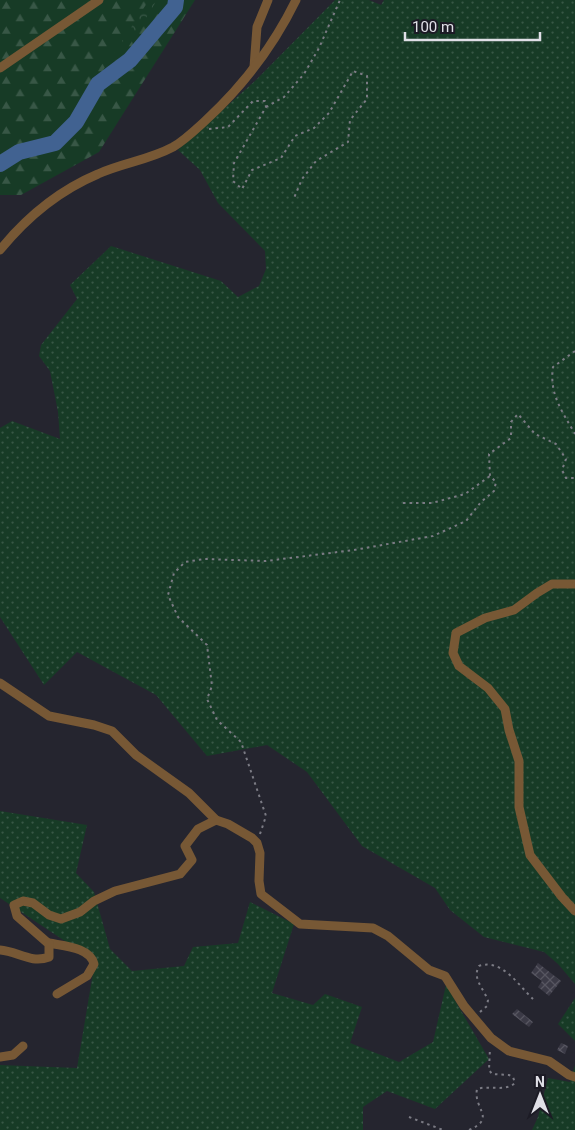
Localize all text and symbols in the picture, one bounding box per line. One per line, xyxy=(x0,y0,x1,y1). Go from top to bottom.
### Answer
scale bar xyxy=(405,10,540,42)
text: 100 m xyxy=(412,18,454,36)
north arrow xyxy=(515,1070,565,1120)
text: N xyxy=(535,1074,545,1090)

